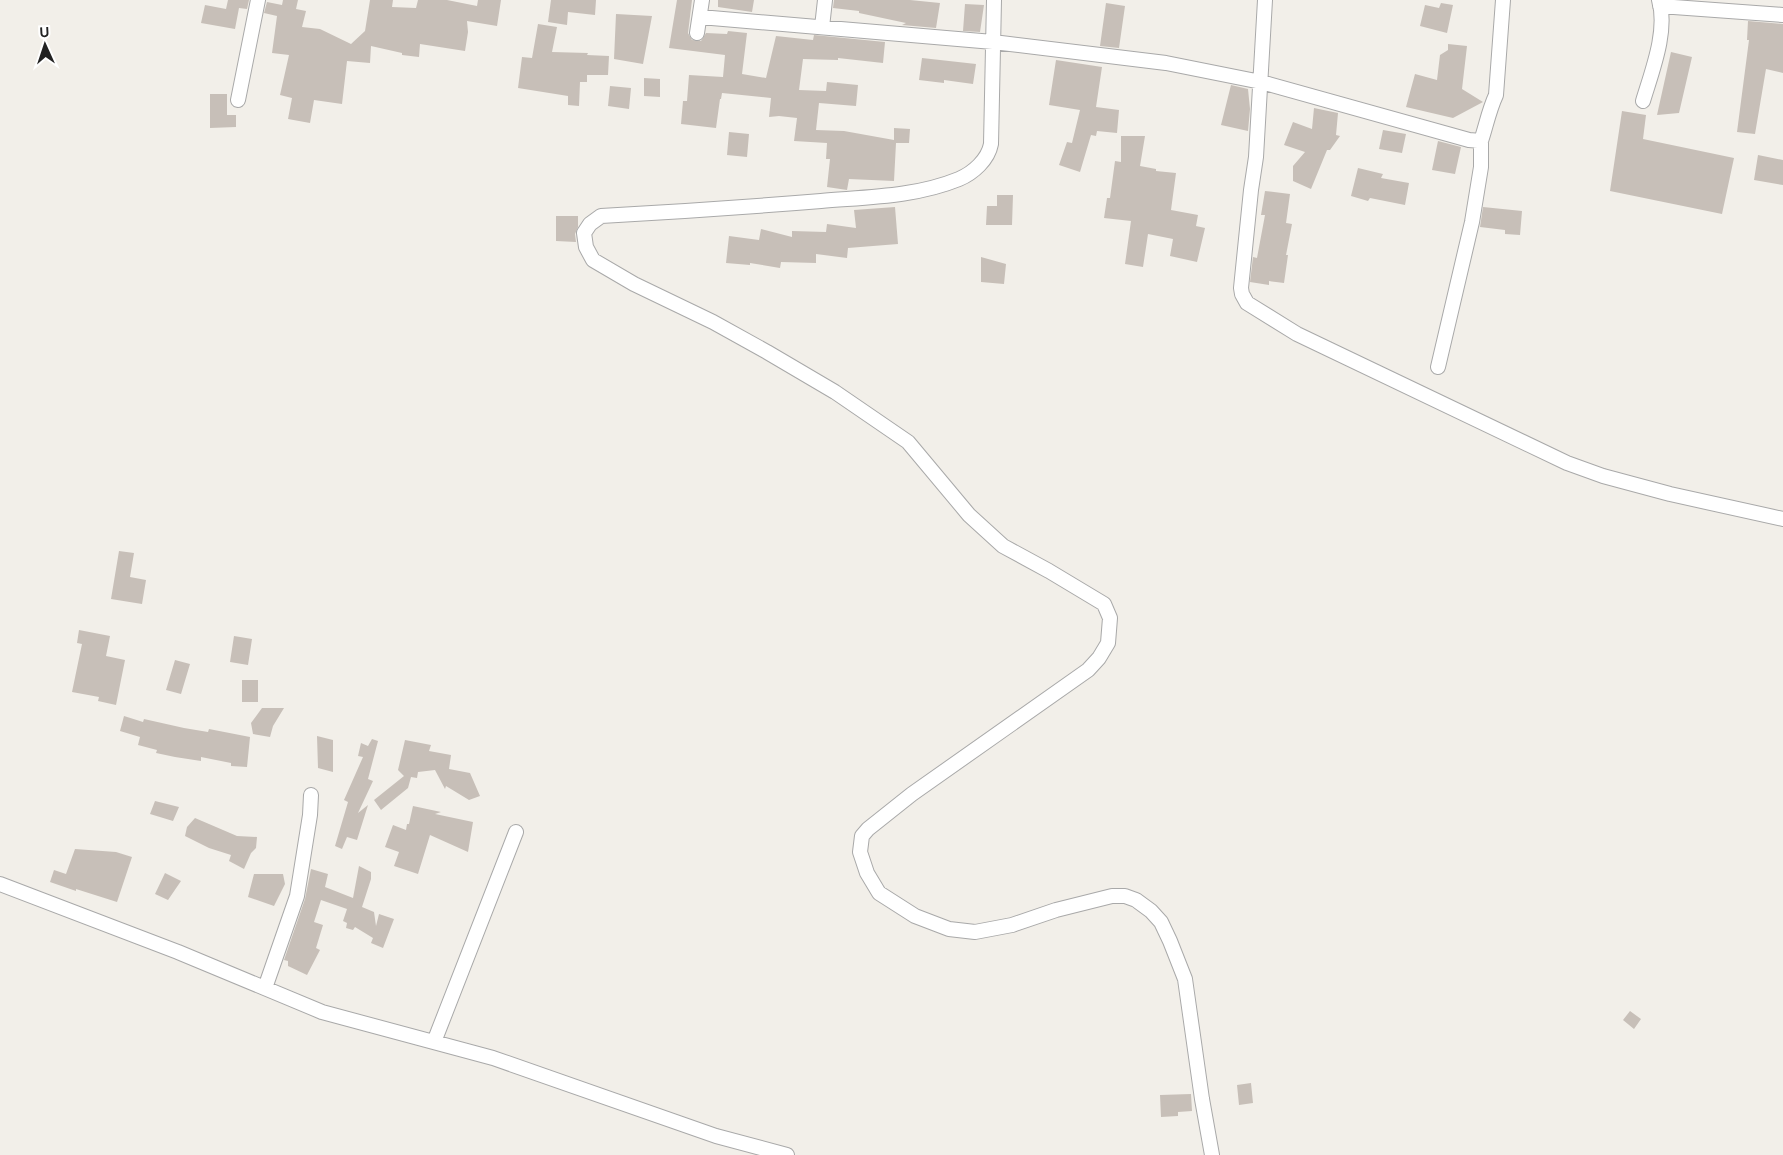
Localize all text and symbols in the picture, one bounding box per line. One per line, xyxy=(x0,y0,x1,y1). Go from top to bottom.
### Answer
north arrow xyxy=(20,20,70,70)
text: U xyxy=(39,24,50,41)

